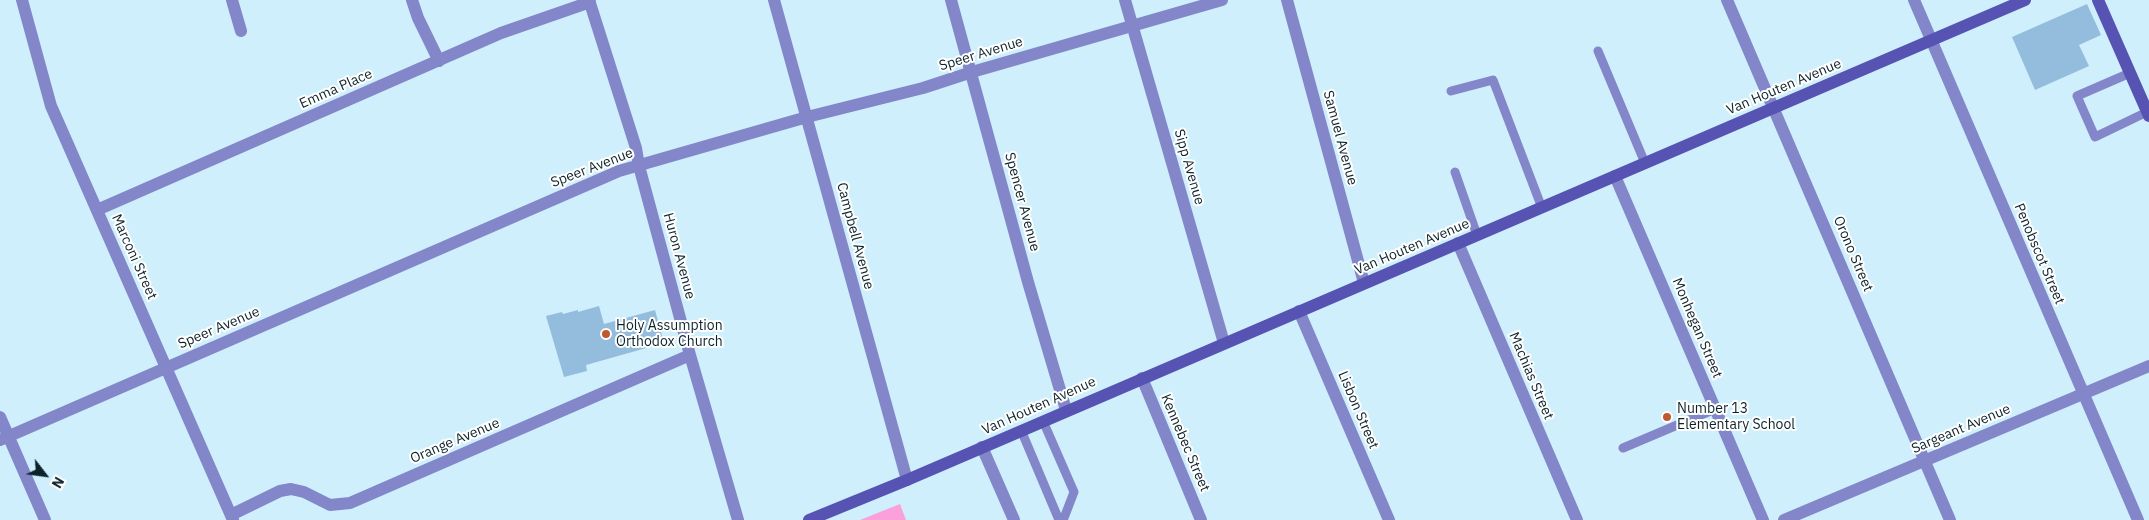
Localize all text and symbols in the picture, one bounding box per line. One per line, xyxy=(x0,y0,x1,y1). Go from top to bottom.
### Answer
street label: Speer Avenue xyxy=(937,33,1025,75)
street label: Van Houten Avenue xyxy=(1724,55,1844,119)
street label: Emma Place xyxy=(297,66,375,112)
street label: Samuel Avenue xyxy=(1319,89,1361,187)
street label: Sipp Avenue xyxy=(1170,127,1208,207)
street label: Speer Avenue xyxy=(548,145,636,191)
street label: Spencer Avenue xyxy=(1001,151,1043,253)
street label: Campbell Avenue xyxy=(833,181,877,291)
street label: Penobscot Street xyxy=(2010,201,2068,307)
street label: Huron Avenue xyxy=(659,211,699,301)
street label: Marconi Street xyxy=(108,212,160,302)
street label: Orono Street xyxy=(1830,214,1876,294)
street label: Van Houten Avenue xyxy=(1352,215,1472,279)
street label: Monhegan Street xyxy=(1668,275,1726,381)
street label: Speer Avenue xyxy=(176,303,262,353)
place label: Holy Assumption Orthodox Church xyxy=(616,318,723,351)
marker: Holy Assumption Orthodox Church xyxy=(600,328,612,340)
street label: Machias Street xyxy=(1505,330,1557,422)
street label: Lisbon Street xyxy=(1334,369,1382,451)
street label: Van Houten Avenue xyxy=(979,373,1099,439)
street label: Kennebec Street xyxy=(1157,392,1213,494)
place label: Number 13 Elementary School xyxy=(1677,401,1795,434)
street label: Sargeant Avenue xyxy=(1909,401,2013,457)
marker: Number 13 Elementary School xyxy=(1661,411,1673,423)
street label: Orange Avenue xyxy=(408,415,502,467)
north arrow xyxy=(20,450,70,500)
text: N xyxy=(48,474,68,491)

